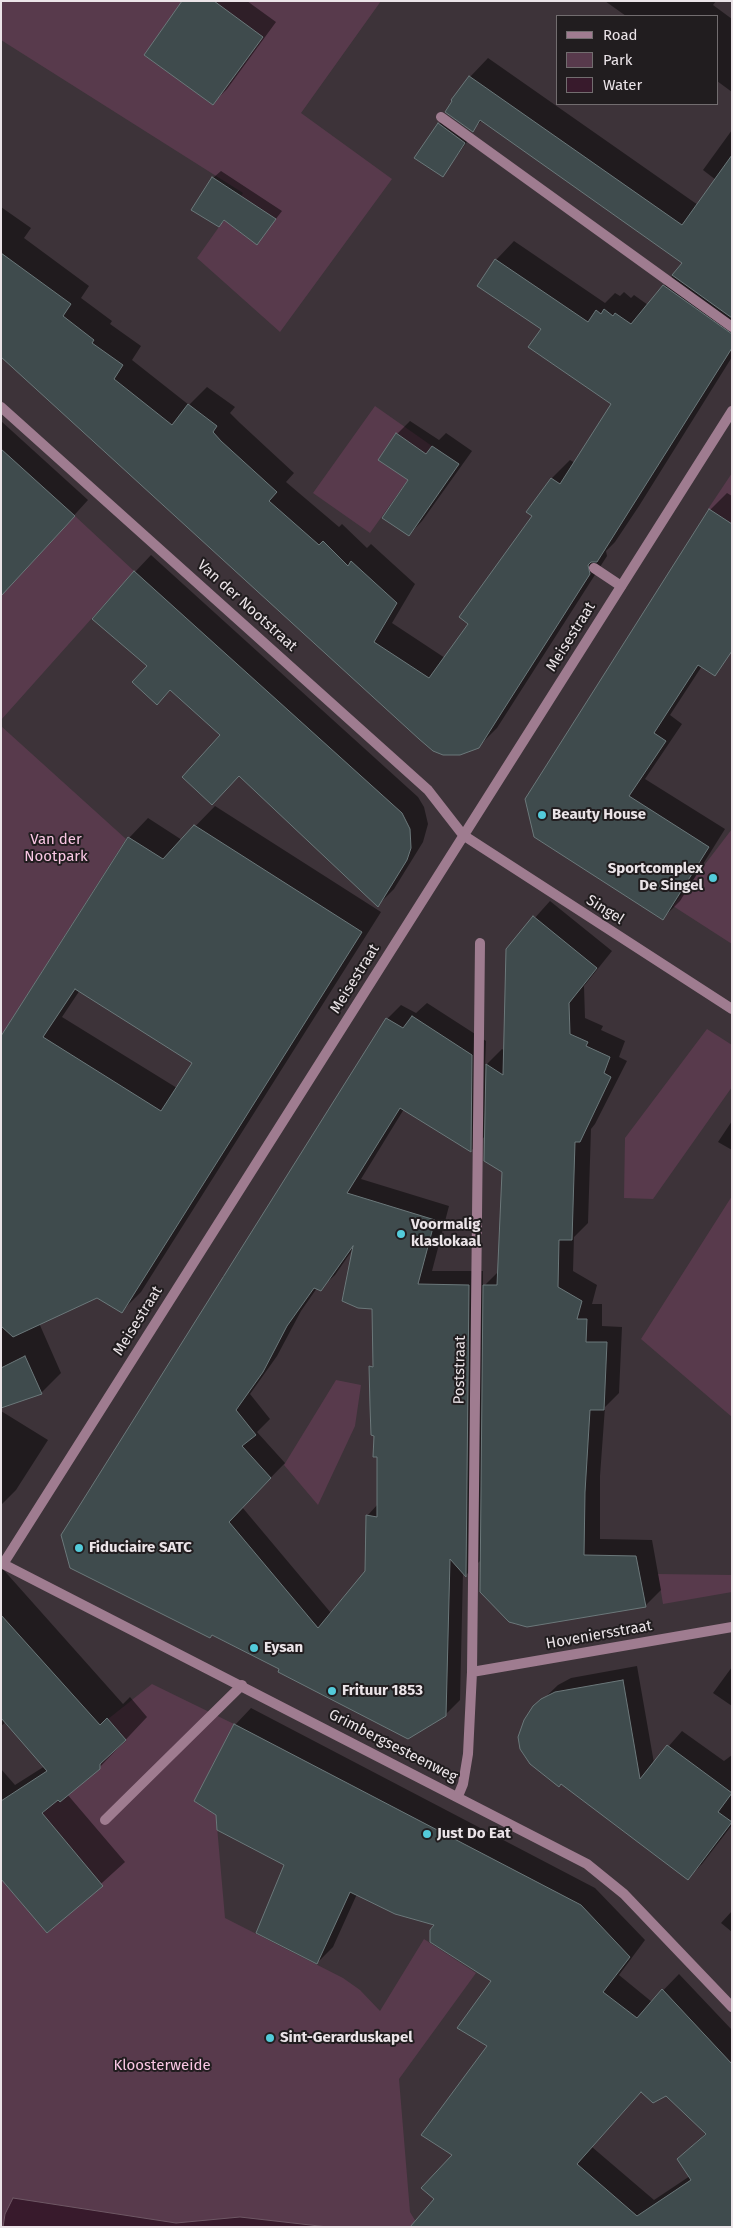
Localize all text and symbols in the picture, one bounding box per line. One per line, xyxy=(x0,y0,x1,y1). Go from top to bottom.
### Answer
legend xyxy=(556,15,718,105)
text: Road xyxy=(603,26,638,44)
text: Park xyxy=(603,51,633,69)
text: Water xyxy=(603,76,642,94)
street label: Van der Nootstraat xyxy=(193,556,301,656)
street label: Meisestraat xyxy=(543,599,599,675)
place label: Beauty House xyxy=(552,806,646,824)
marker: Beauty House xyxy=(536,809,548,821)
park label: Van der Nootpark xyxy=(24,831,88,866)
place label: Sportcomplex De Singel xyxy=(608,860,703,895)
marker: Sportcomplex De Singel xyxy=(707,872,719,884)
street label: Singel xyxy=(583,891,627,929)
street label: Meisestraat xyxy=(327,941,383,1017)
place label: Voormalig klaslokaal xyxy=(411,1216,481,1251)
marker: Voormalig klaslokaal xyxy=(395,1228,407,1240)
street label: Meisestraat xyxy=(110,1283,166,1359)
street label: Poststraat xyxy=(450,1335,470,1405)
place label: Fiduciaire SATC xyxy=(89,1539,192,1557)
marker: Fiduciaire SATC xyxy=(73,1542,85,1554)
street label: Hoveniersstraat xyxy=(545,1617,653,1653)
place label: Eysan xyxy=(264,1639,303,1657)
marker: Eysan xyxy=(248,1642,260,1654)
place label: Frituur 1853 xyxy=(342,1682,423,1700)
marker: Frituur 1853 xyxy=(326,1685,338,1697)
street label: Grimbergsesteenweg xyxy=(326,1706,460,1786)
place label: Just Do Eat xyxy=(437,1825,511,1843)
marker: Just Do Eat xyxy=(421,1828,433,1840)
place label: Sint-Gerarduskapel xyxy=(280,2029,413,2047)
marker: Sint-Gerarduskapel xyxy=(264,2032,276,2044)
park label: Kloosterweide xyxy=(113,2057,211,2075)

